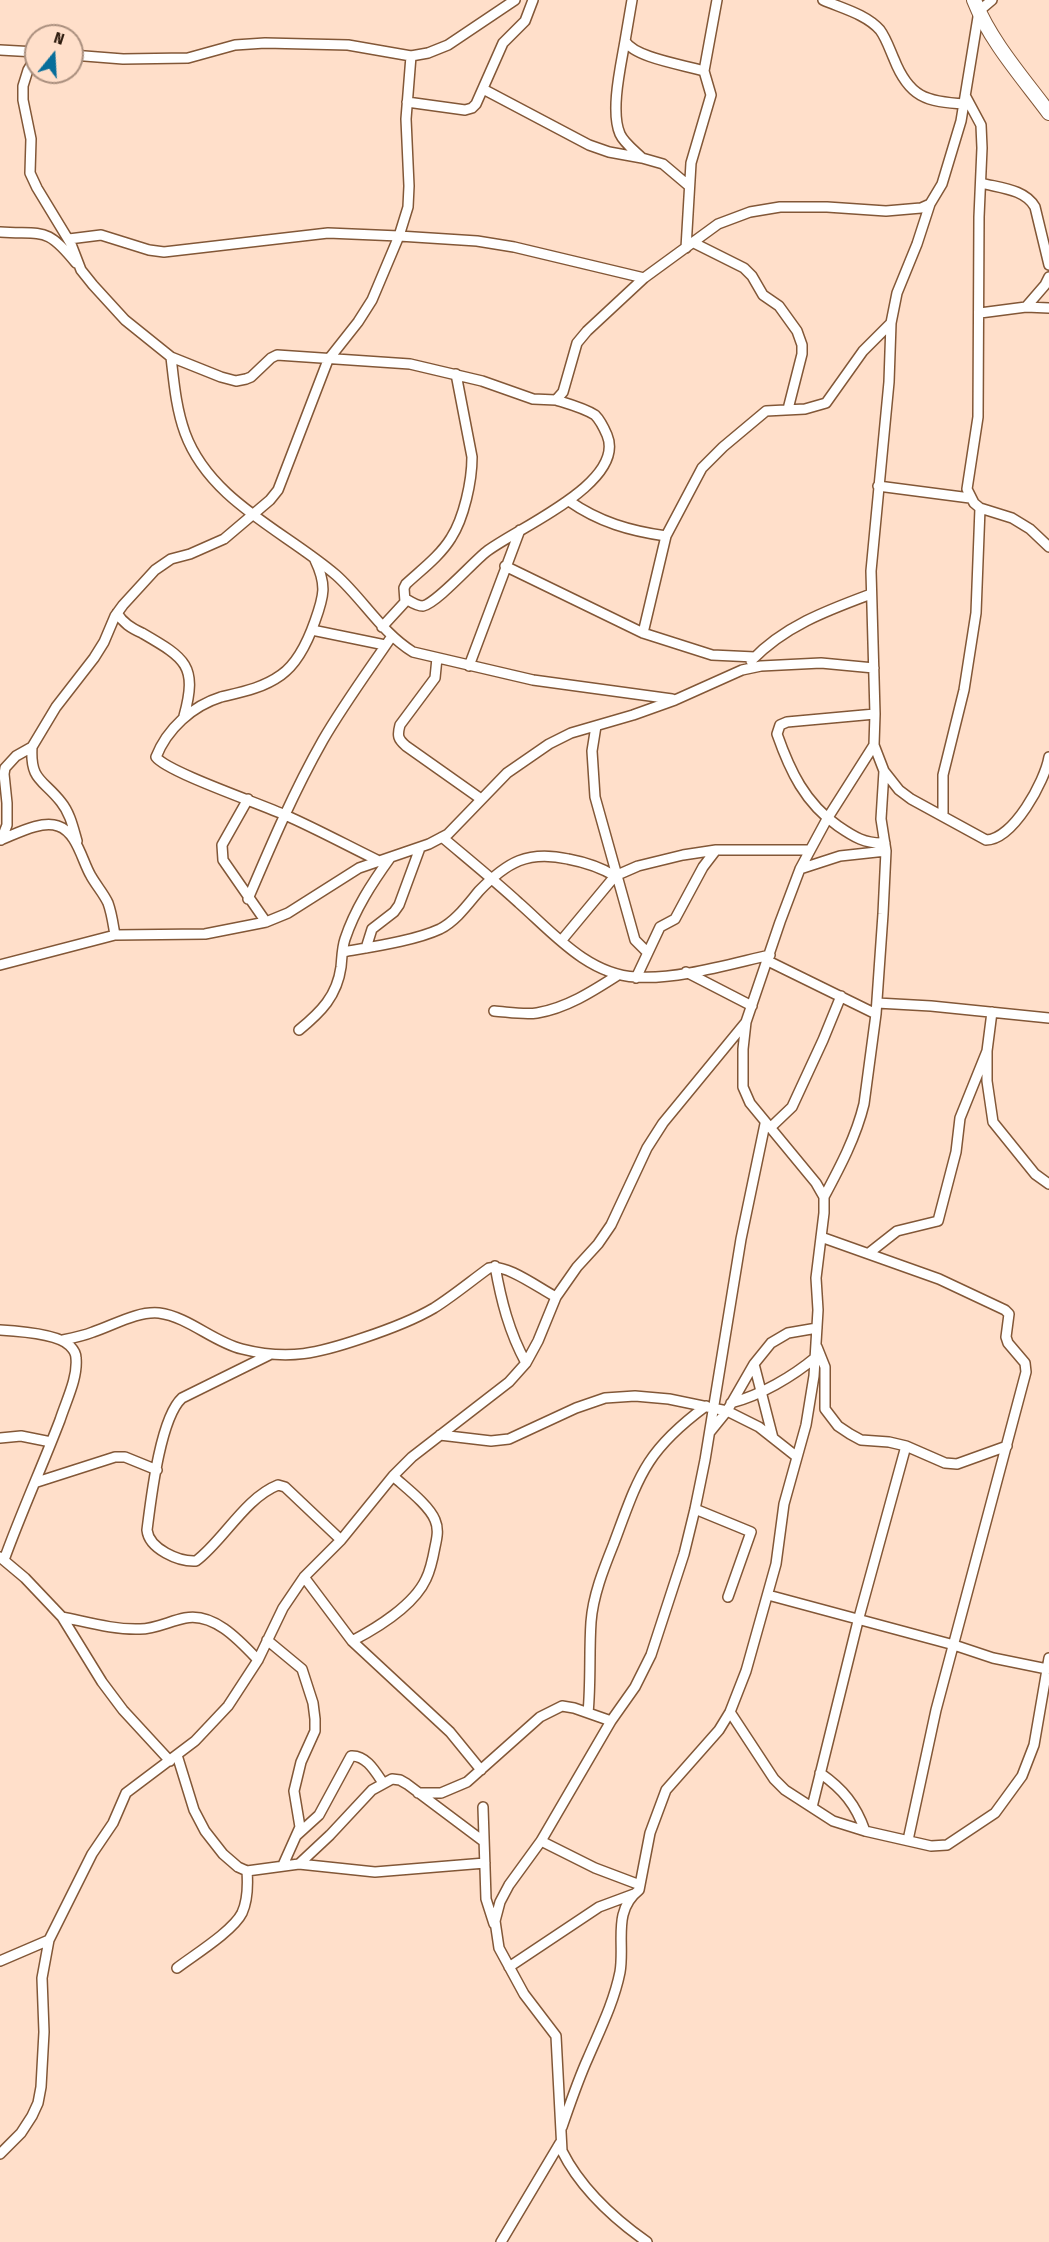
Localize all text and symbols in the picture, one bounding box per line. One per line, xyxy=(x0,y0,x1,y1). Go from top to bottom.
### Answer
north arrow xyxy=(24,24,84,84)
text: N xyxy=(52,28,67,49)

